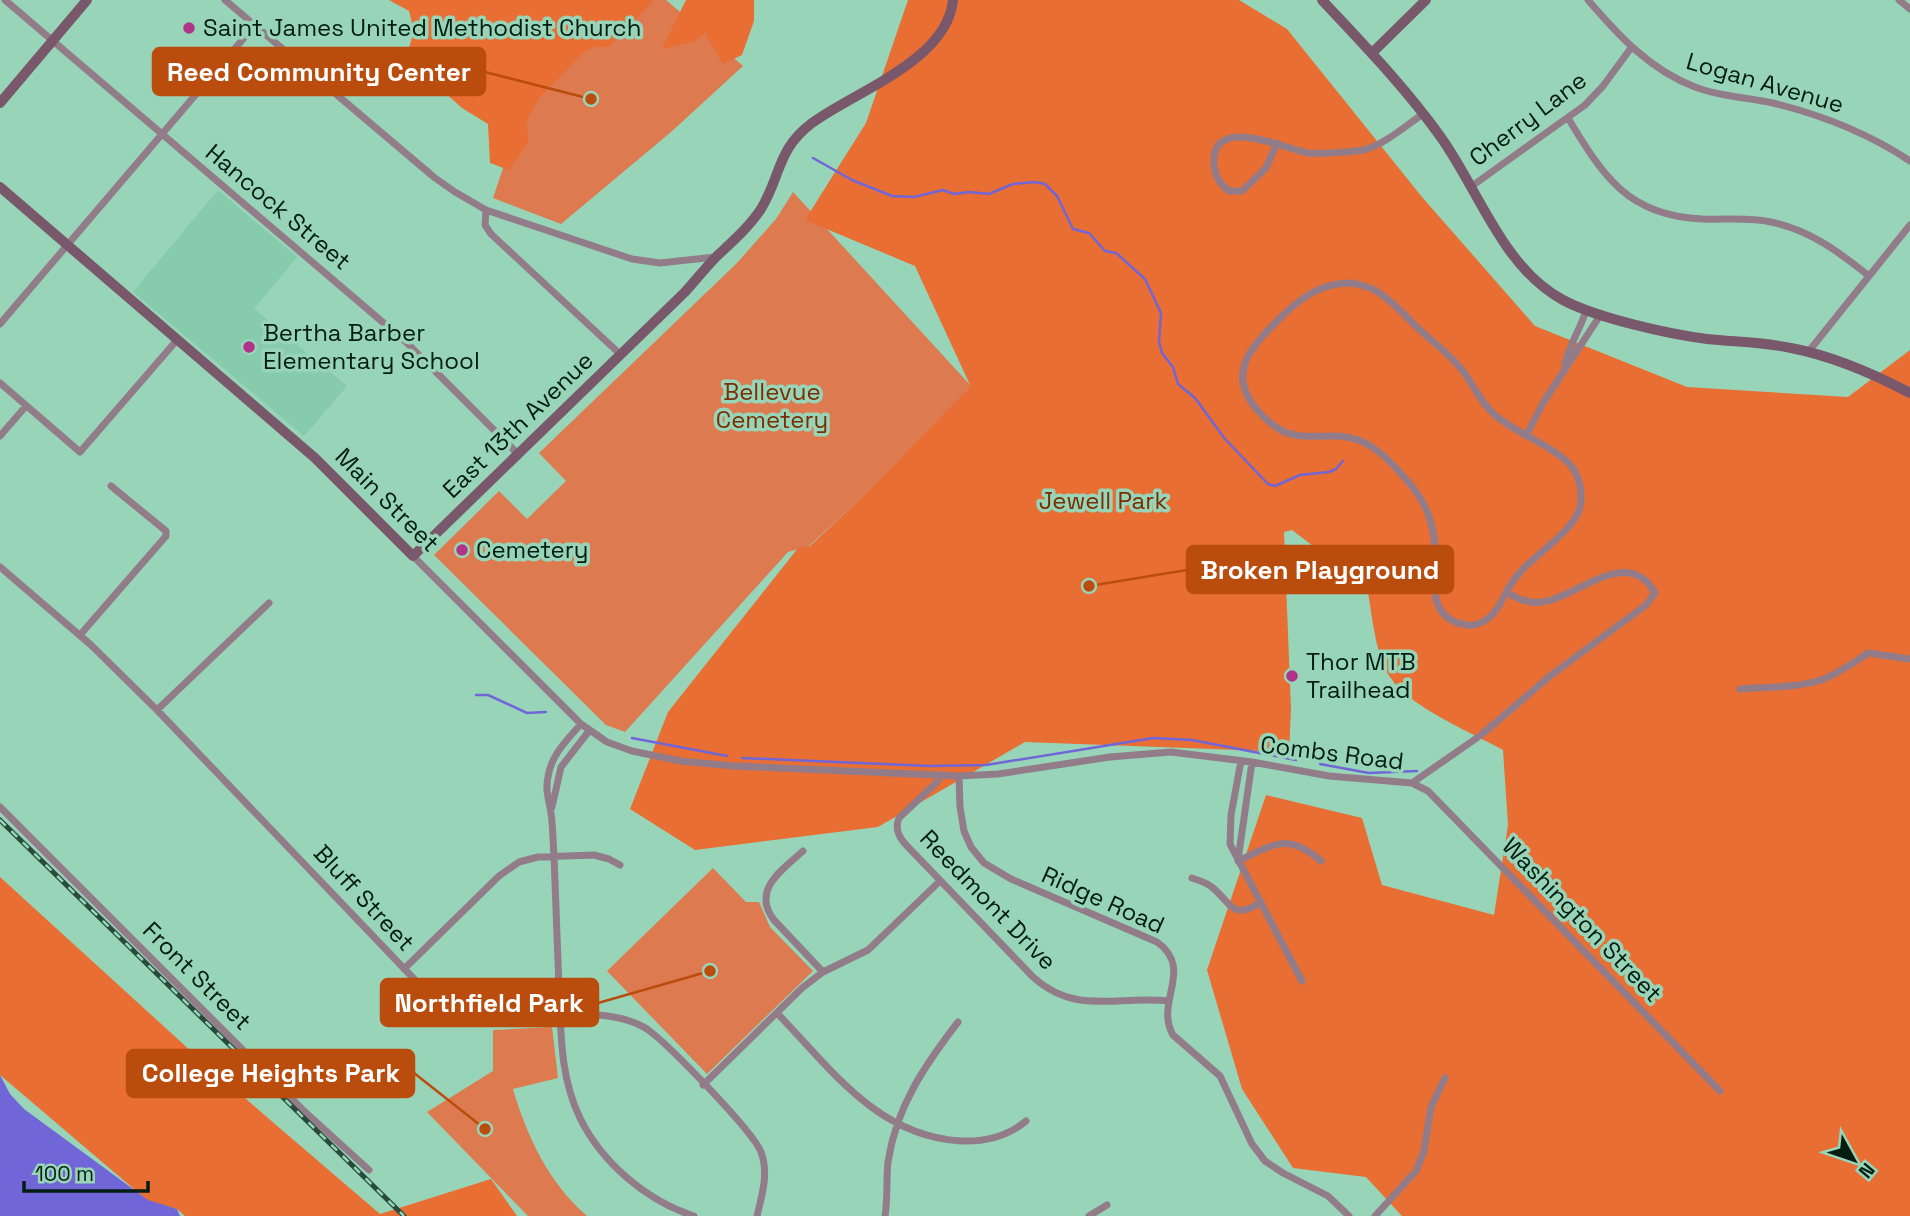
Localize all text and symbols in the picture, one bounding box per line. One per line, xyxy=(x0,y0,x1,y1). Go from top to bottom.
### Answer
place label: Saint James United Methodist Church xyxy=(203,12,641,43)
marker: Saint James United Methodist Church xyxy=(181,20,197,36)
street label: Logan Avenue xyxy=(1683,45,1847,120)
callout: Reed Community Center xyxy=(153,48,485,95)
text: Reed Community Center xyxy=(167,55,471,89)
street label: Cherry Lane xyxy=(1463,64,1593,173)
street label: Hancock Street xyxy=(199,137,357,276)
place label: Bertha Barber Elementary School xyxy=(263,317,480,376)
marker: Bertha Barber Elementary School xyxy=(241,339,257,355)
street label: East 13th Avenue xyxy=(436,345,600,504)
park label: Bellevue Cemetery xyxy=(716,376,828,435)
street label: Main Street xyxy=(329,441,446,558)
park label: Jewell Park xyxy=(1039,485,1167,516)
place label: Cemetery xyxy=(476,534,589,565)
marker: Cemetery xyxy=(454,542,470,558)
callout: Broken Playground xyxy=(1187,546,1453,593)
text: Broken Playground xyxy=(1201,553,1439,587)
place label: Thor MTB Trailhead xyxy=(1306,646,1416,705)
marker: Thor MTB Trailhead xyxy=(1284,668,1300,684)
street label: Combs Road xyxy=(1259,728,1405,777)
street label: Reedmont Drive xyxy=(913,823,1063,976)
street label: Washington Street xyxy=(1496,831,1669,1009)
street label: Bluff Street xyxy=(307,838,421,957)
street label: Ridge Road xyxy=(1037,859,1169,940)
street label: Front Street xyxy=(136,915,258,1037)
callout: Northfield Park xyxy=(381,979,598,1026)
text: Northfield Park xyxy=(394,986,584,1020)
callout: College Heights Park xyxy=(127,1050,414,1097)
text: College Heights Park xyxy=(142,1056,401,1090)
north arrow xyxy=(1819,1125,1889,1195)
scale bar xyxy=(24,1150,149,1194)
text: N xyxy=(1853,1158,1880,1184)
text: 100 m xyxy=(35,1160,94,1187)

